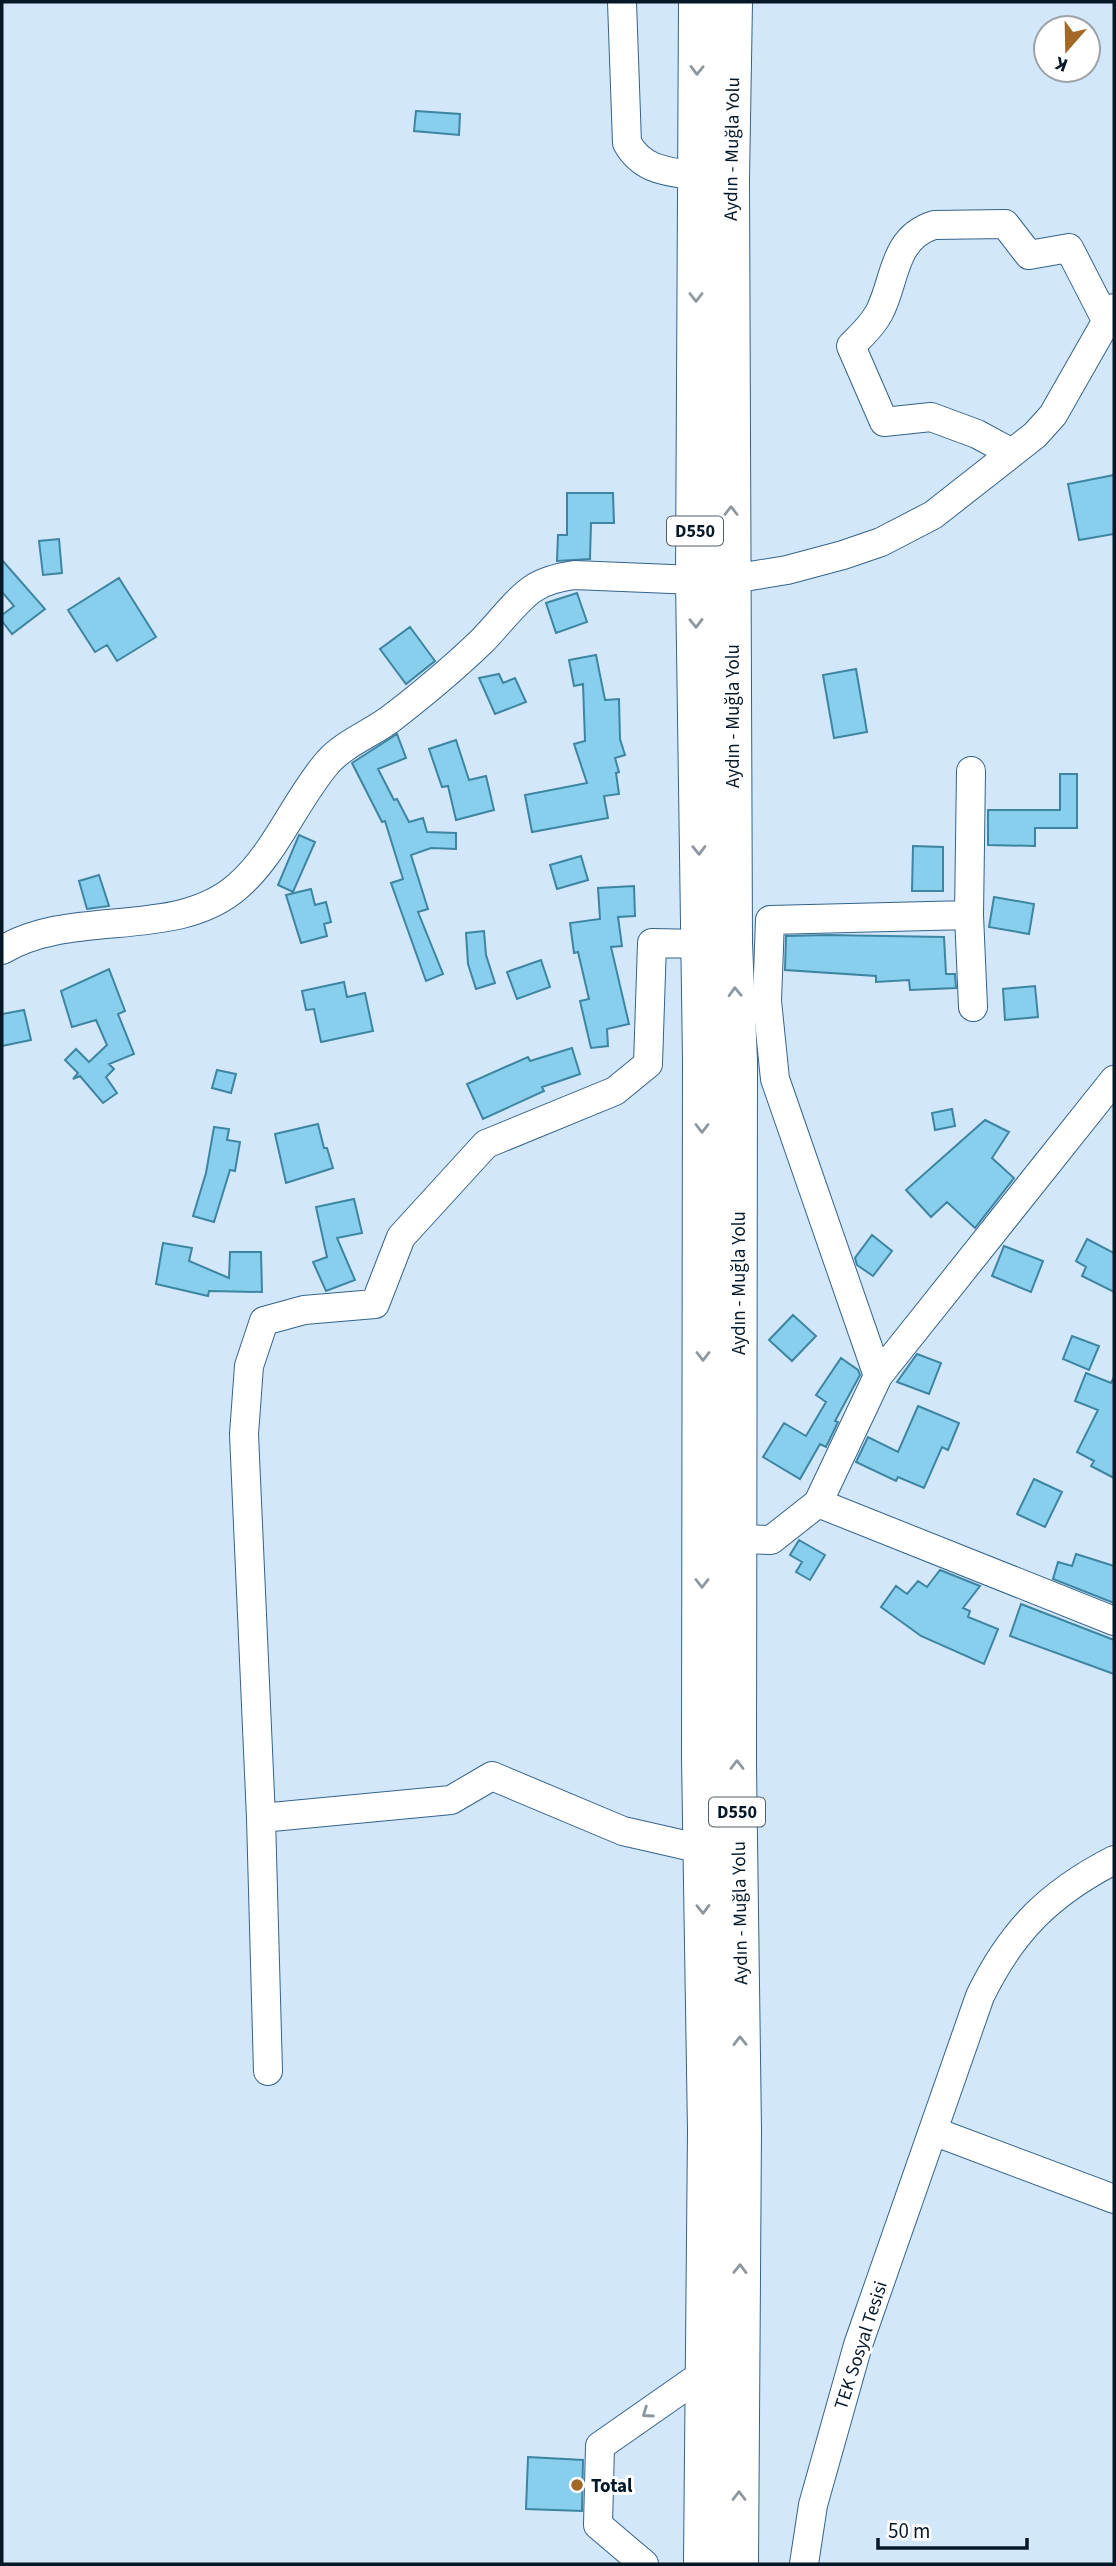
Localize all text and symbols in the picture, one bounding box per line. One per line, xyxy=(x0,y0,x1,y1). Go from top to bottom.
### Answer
north arrow xyxy=(1032,14,1102,84)
text: K xyxy=(1051,49,1072,78)
one-way arrow xyxy=(689,65,705,76)
street label: Aydın - Muğla Yolu xyxy=(718,77,747,221)
one-way arrow xyxy=(688,293,704,303)
one-way arrow xyxy=(723,505,739,515)
road number: D550 xyxy=(667,516,723,546)
one-way arrow xyxy=(688,618,703,629)
street label: Aydın - Muğla Yolu xyxy=(720,644,747,788)
one-way arrow xyxy=(691,846,707,856)
one-way arrow xyxy=(727,987,742,998)
one-way arrow xyxy=(694,1124,710,1134)
street label: Aydın - Muğla Yolu xyxy=(726,1211,753,1355)
one-way arrow xyxy=(695,1351,711,1362)
one-way arrow xyxy=(694,1579,710,1589)
one-way arrow xyxy=(729,1759,745,1769)
road number: D550 xyxy=(709,1798,765,1826)
street label: Aydın - Muğla Yolu xyxy=(726,1841,755,1985)
one-way arrow xyxy=(696,1904,711,1915)
one-way arrow xyxy=(733,2035,748,2046)
one-way arrow xyxy=(732,2263,748,2273)
street label: TEK Sosyal Tesisi xyxy=(828,2278,895,2413)
one-way arrow xyxy=(642,2405,655,2418)
place label: Total xyxy=(591,2473,633,2500)
marker: Total xyxy=(569,2477,585,2493)
one-way arrow xyxy=(731,2490,747,2501)
scale bar xyxy=(878,2506,1027,2550)
text: 50 m xyxy=(888,2516,930,2546)

